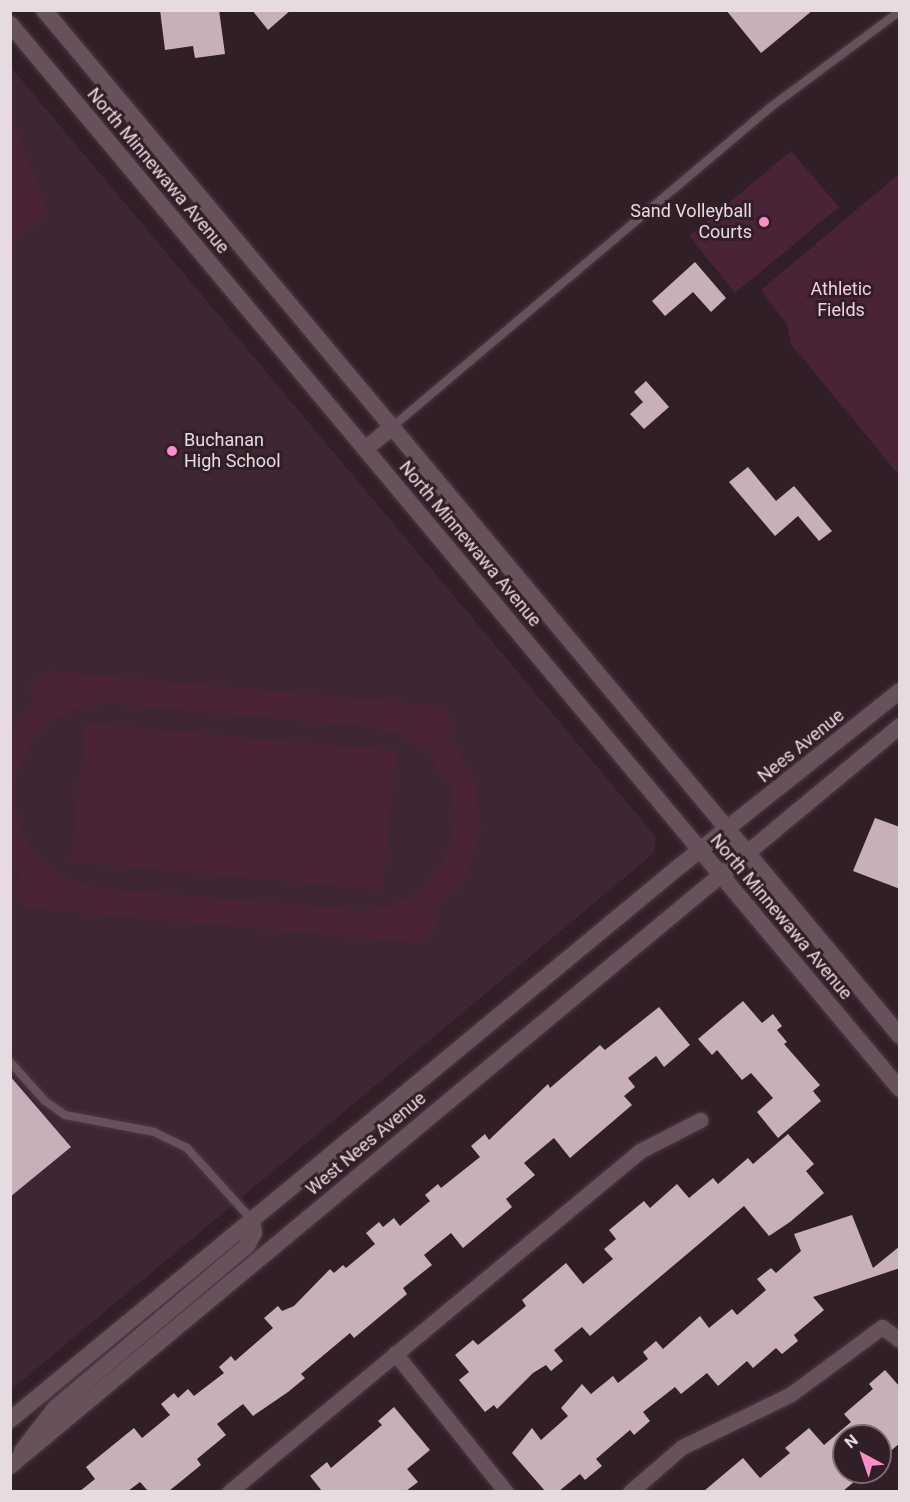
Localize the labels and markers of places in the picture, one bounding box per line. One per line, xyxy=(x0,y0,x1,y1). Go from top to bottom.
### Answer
place label: Sand Volleyball Courts xyxy=(630,201,752,244)
marker: Sand Volleyball Courts xyxy=(757,215,771,229)
place label: Buchanan High School xyxy=(184,430,281,472)
marker: Buchanan High School xyxy=(165,444,179,458)

